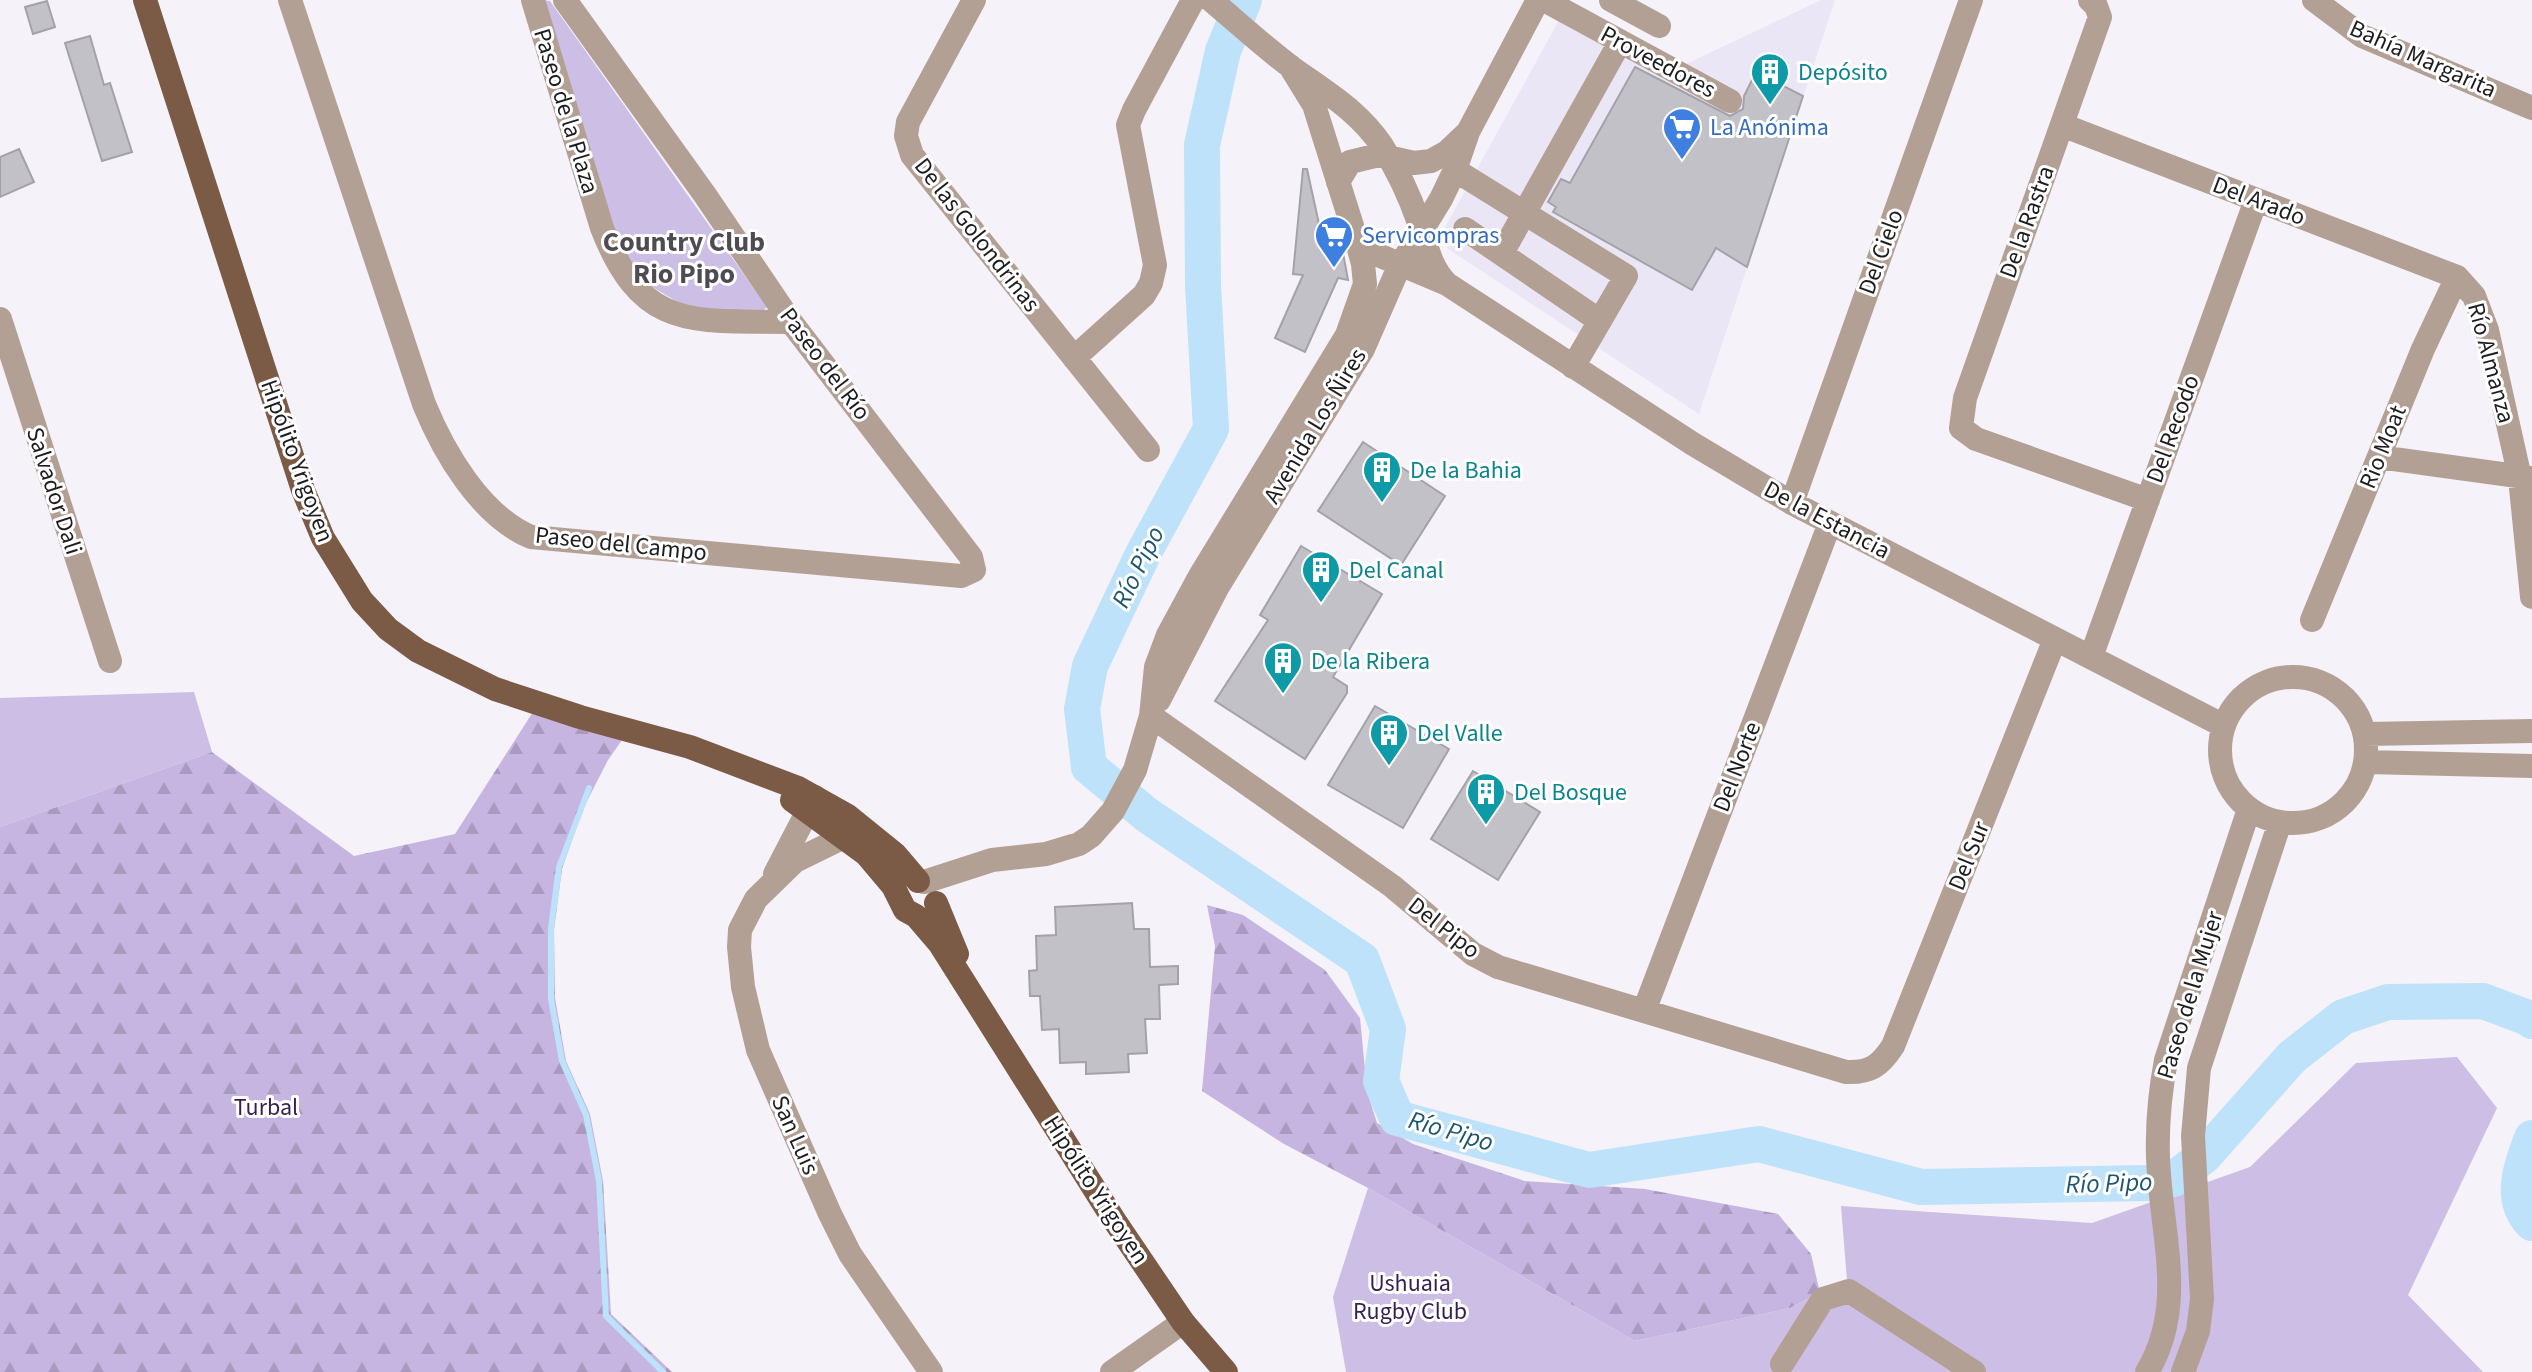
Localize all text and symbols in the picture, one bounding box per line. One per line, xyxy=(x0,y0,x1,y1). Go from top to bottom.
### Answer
street label: Bahía Margarita xyxy=(2344,11,2502,107)
street label: Proveedores xyxy=(1594,17,1722,107)
street label: Paseo de la Plaza xyxy=(524,24,608,198)
building icon: Depósito xyxy=(1749,51,1791,106)
place label: Depósito xyxy=(1798,55,1888,90)
supermarket icon: La Anónima xyxy=(1661,106,1703,161)
place label: La Anónima xyxy=(1710,110,1829,145)
street label: De las Golondrinas xyxy=(906,150,1048,320)
street label: De la Rastra xyxy=(1990,161,2064,283)
street label: Del Arado xyxy=(2208,167,2310,235)
street label: Del Cielo xyxy=(1849,205,1913,299)
supermarket icon: Servicompras xyxy=(1313,214,1355,269)
place label: Servicompras xyxy=(1362,218,1499,253)
district label: Country Club Rio Pipo xyxy=(603,222,765,294)
street label: Río Almanza xyxy=(2458,299,2524,427)
street label: Paseo del Río xyxy=(771,300,879,428)
street label: Avenida Los Ñires xyxy=(1255,342,1375,510)
street label: Del Recodo xyxy=(2137,370,2209,488)
street label: Hipólito Yrigoyen xyxy=(251,375,343,547)
street label: Rio Moat xyxy=(2350,400,2416,494)
street label: Salvador Dali xyxy=(17,423,91,559)
building icon: De la Bahia xyxy=(1361,449,1403,504)
place label: De la Bahia xyxy=(1410,453,1522,488)
street label: De la Estancia xyxy=(1758,472,1896,568)
street label: Paseo del Campo xyxy=(533,518,709,570)
water label: Río Pipo xyxy=(1102,520,1174,614)
building icon: Del Canal xyxy=(1300,549,1342,604)
place label: Del Canal xyxy=(1349,553,1444,588)
building icon: De la Ribera xyxy=(1262,640,1304,695)
place label: De la Ribera xyxy=(1311,644,1430,679)
building icon: Del Valle xyxy=(1368,712,1410,767)
place label: Del Valle xyxy=(1417,716,1503,751)
street label: Del Norte xyxy=(1704,717,1770,817)
building icon: Del Bosque xyxy=(1465,771,1507,826)
place label: Del Bosque xyxy=(1514,775,1627,810)
street label: Del Sur xyxy=(1939,816,1999,896)
street label: Del Pipo xyxy=(1400,889,1488,967)
street label: Paseo de la Mujer xyxy=(2148,906,2232,1083)
park label: Turbal xyxy=(234,1090,298,1125)
street label: San Luis xyxy=(762,1090,828,1180)
water label: Río Pipo xyxy=(1404,1101,1498,1161)
street label: Hipólito Yrigoyen xyxy=(1035,1109,1157,1271)
water label: Río Pipo xyxy=(2065,1163,2153,1203)
park label: Ushuaia Rugby Club xyxy=(1353,1266,1467,1329)

